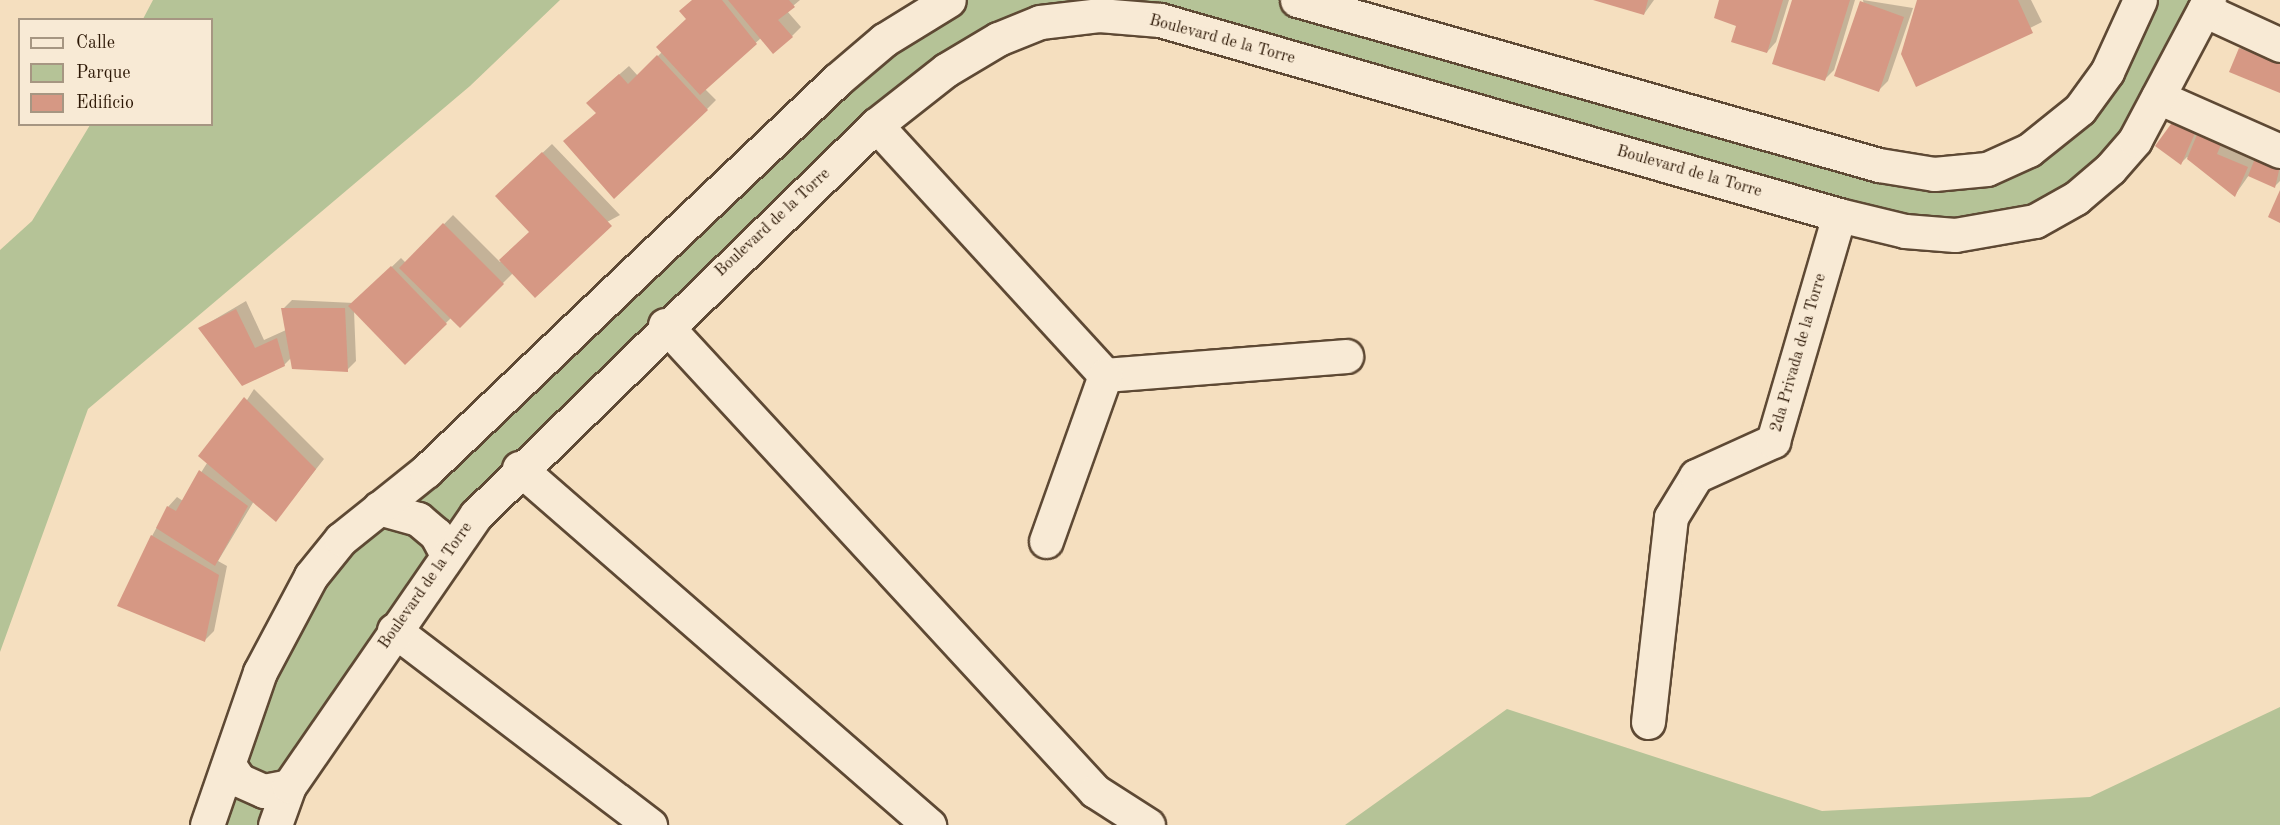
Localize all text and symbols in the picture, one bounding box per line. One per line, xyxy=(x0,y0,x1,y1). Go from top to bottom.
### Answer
street label: Boulevard de la Torre xyxy=(1147,11,1297,69)
legend xyxy=(18,18,213,126)
text: Calle xyxy=(76,34,115,52)
text: Parque xyxy=(76,64,131,82)
text: Edificio xyxy=(76,94,134,112)
street label: Boulevard de la Torre xyxy=(1614,142,1764,202)
street label: Boulevard de la Torre xyxy=(712,165,834,281)
street label: 2da Privada de la Torre xyxy=(1767,272,1831,434)
street label: Boulevard de la Torre xyxy=(375,519,477,653)

